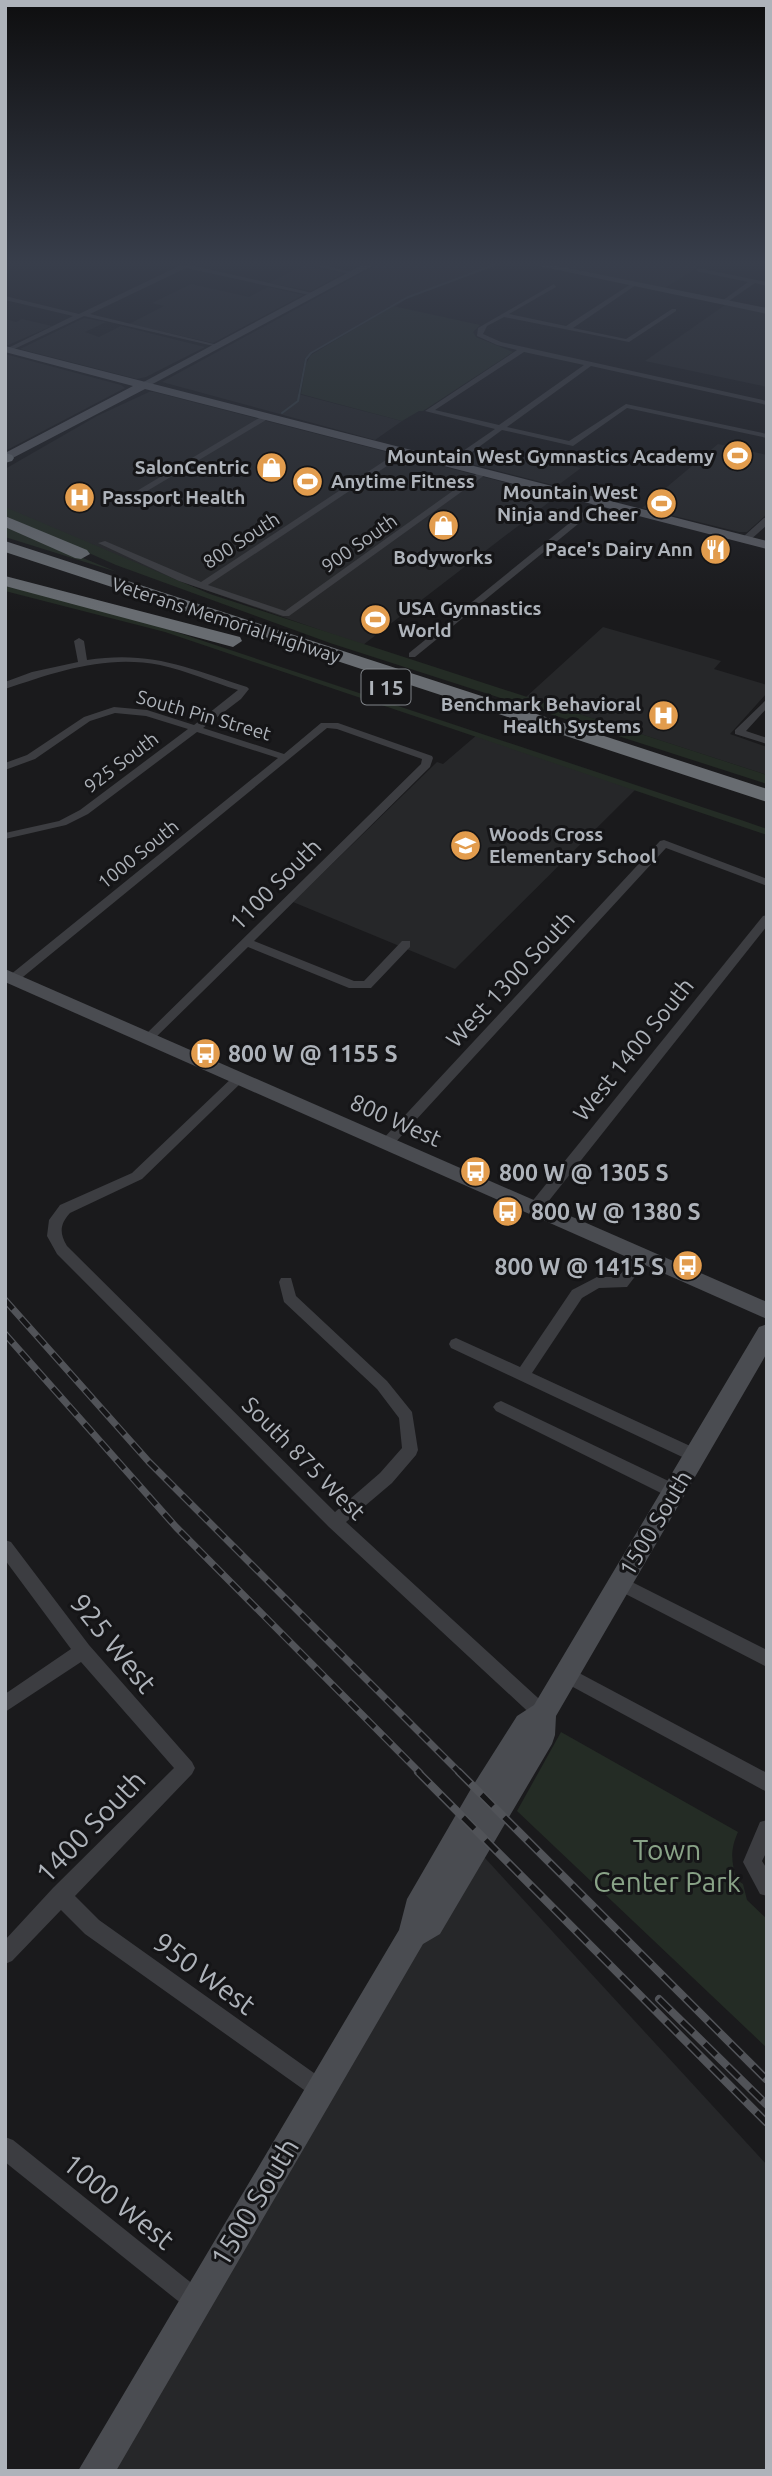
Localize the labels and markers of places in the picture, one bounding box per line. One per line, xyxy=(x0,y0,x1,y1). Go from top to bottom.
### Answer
sports icon: Mountain West Gymnastics Academy xyxy=(720,439,754,473)
place label: Mountain West Gymnastics Academy xyxy=(387,445,714,467)
shop icon: SalonCentric xyxy=(255,450,289,484)
place label: SalonCentric xyxy=(135,456,249,478)
sports icon: Anytime Fitness xyxy=(291,464,325,498)
place label: Anytime Fitness xyxy=(331,470,475,492)
hospital icon: Passport Health xyxy=(62,480,96,514)
place label: Mountain West Ninja and Cheer xyxy=(497,481,638,525)
place label: Passport Health xyxy=(102,486,245,508)
sports icon: Mountain West Ninja and Cheer xyxy=(644,486,678,520)
shop icon: Bodyworks xyxy=(426,509,460,543)
restaurant icon: Pace's Dairy Ann xyxy=(699,532,733,566)
place label: Pace's Dairy Ann xyxy=(545,538,693,560)
place label: Bodyworks xyxy=(393,546,493,568)
place label: USA Gymnastics World xyxy=(398,597,542,641)
sports icon: USA Gymnastics World xyxy=(358,602,392,636)
place label: Benchmark Behavioral Health Systems xyxy=(441,693,641,737)
hospital icon: Benchmark Behavioral Health Systems xyxy=(647,698,681,732)
place label: Woods Cross Elementary School xyxy=(489,823,657,867)
school or university icon: Woods Cross Elementary School xyxy=(449,828,483,862)
bus stop icon: 800 W @ 1155 S xyxy=(188,1036,222,1070)
place label: 800 W @ 1155 S xyxy=(228,1041,398,1066)
bus stop icon: 800 W @ 1305 S xyxy=(459,1155,493,1189)
place label: 800 W @ 1305 S xyxy=(499,1160,669,1185)
bus stop icon: 800 W @ 1380 S xyxy=(491,1194,525,1228)
place label: 800 W @ 1380 S xyxy=(531,1199,701,1224)
bus stop icon: 800 W @ 1415 S xyxy=(670,1249,704,1283)
place label: 800 W @ 1415 S xyxy=(494,1254,664,1279)

